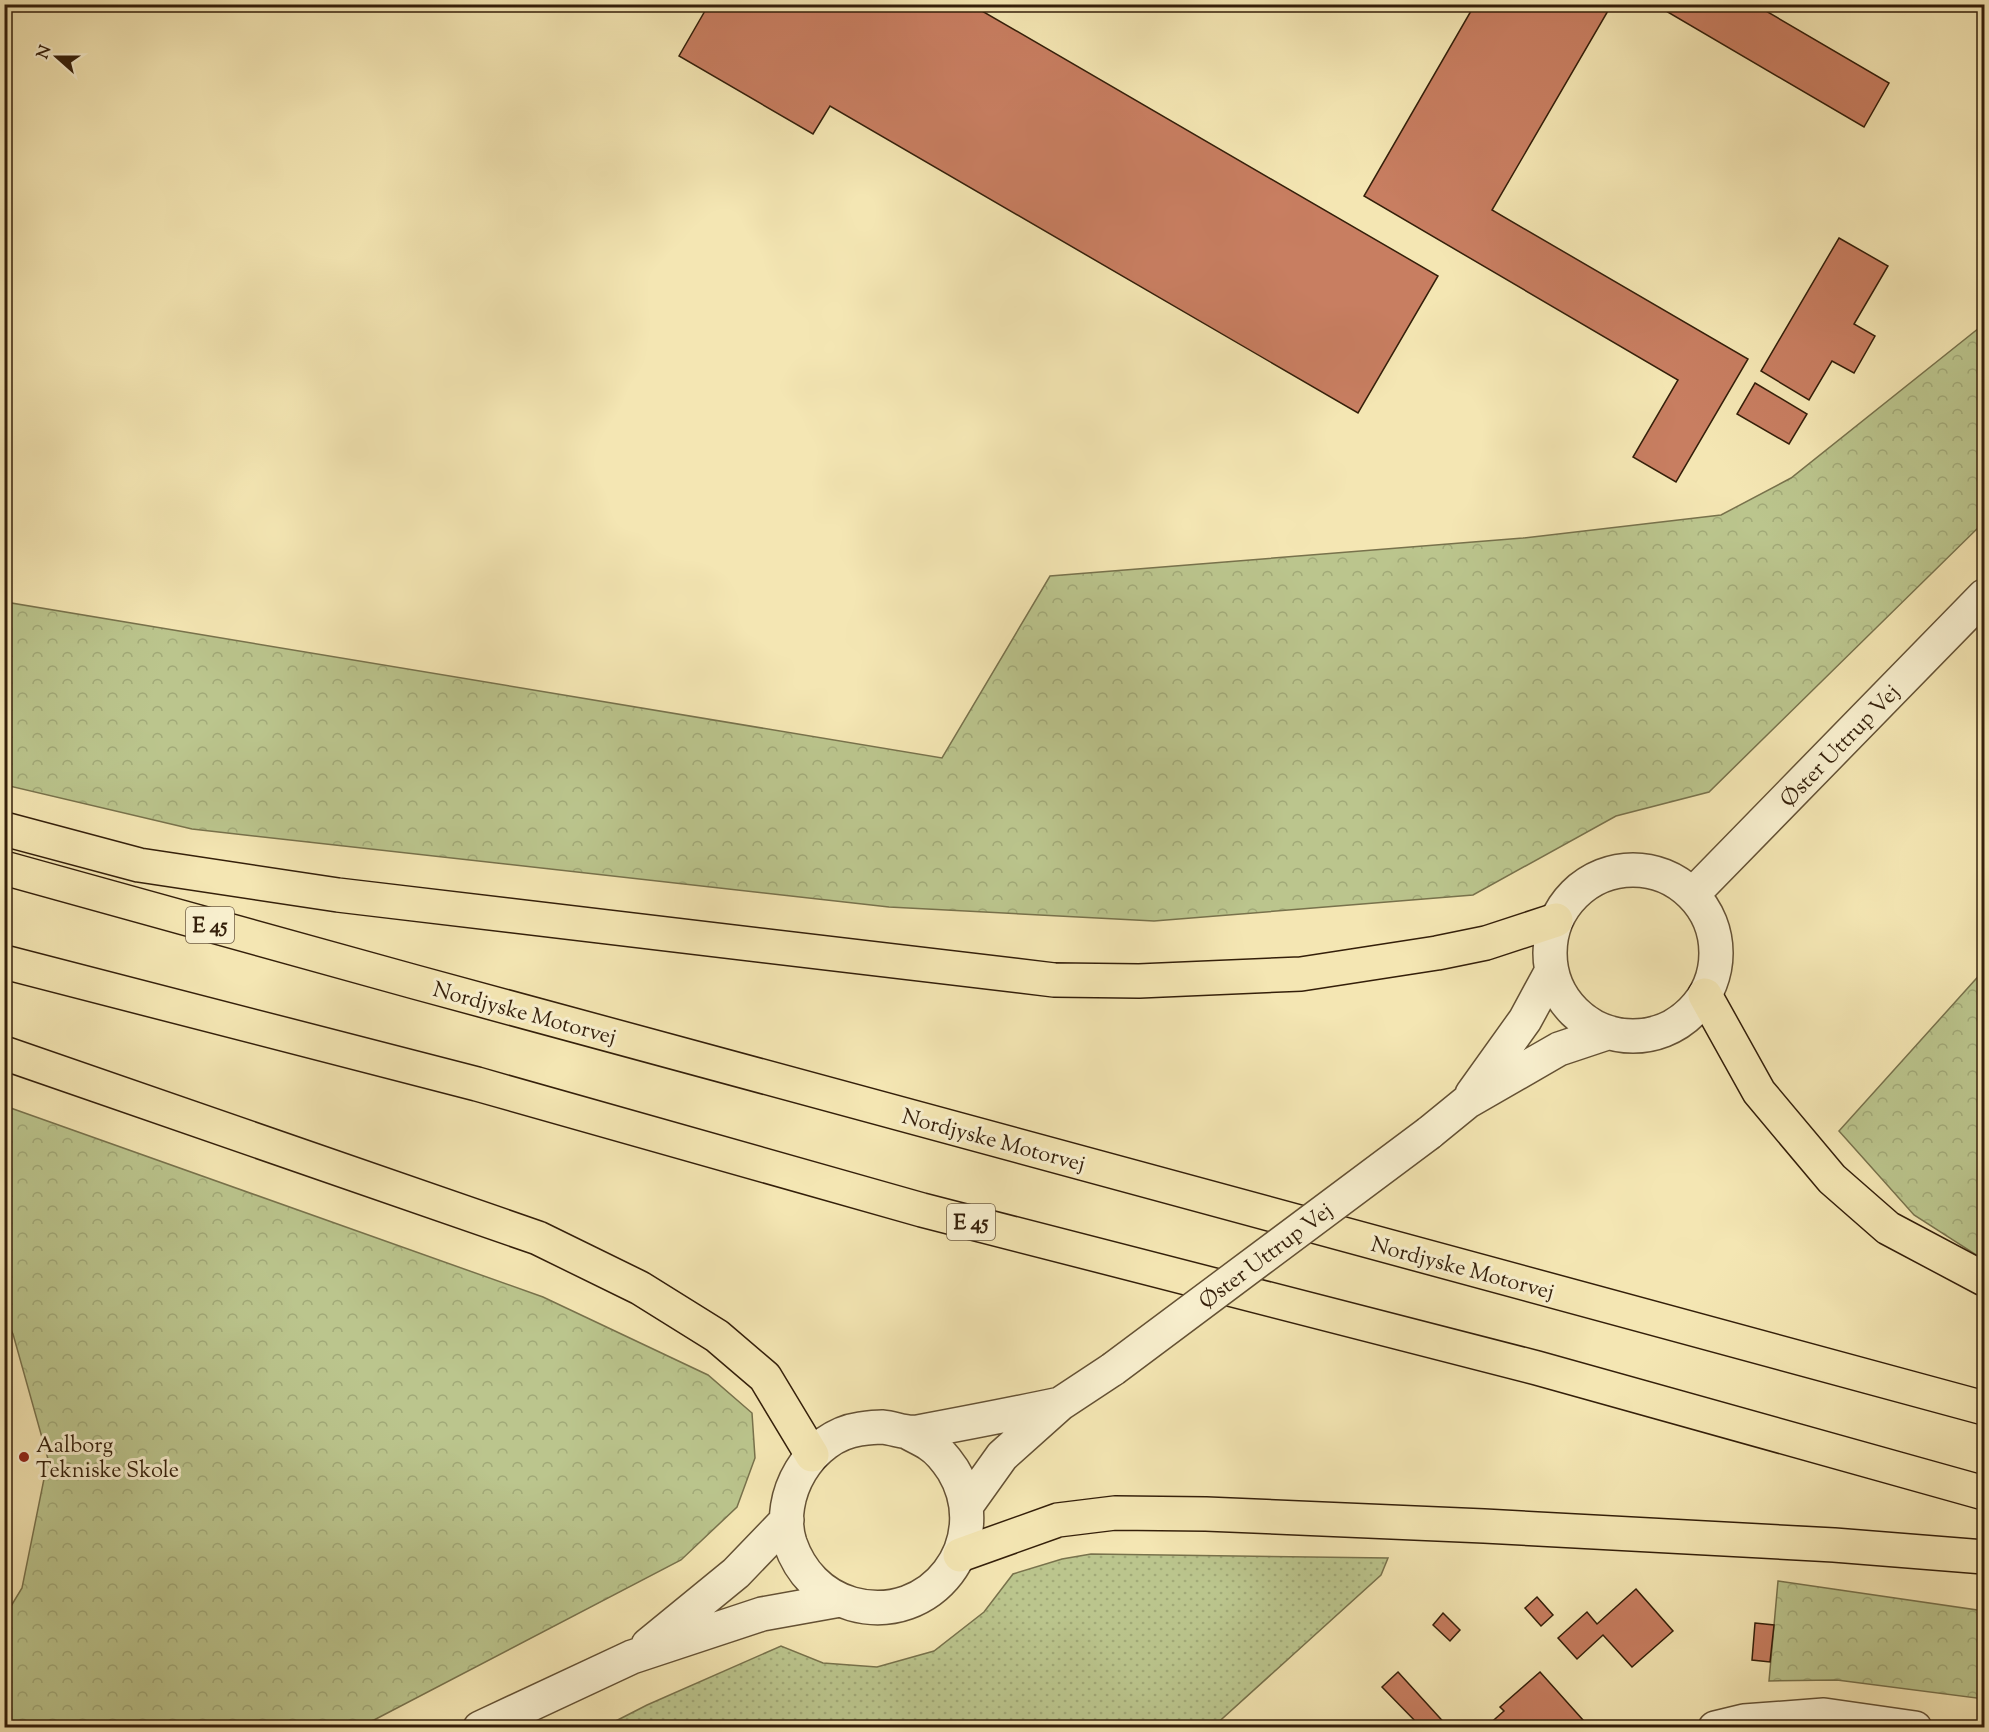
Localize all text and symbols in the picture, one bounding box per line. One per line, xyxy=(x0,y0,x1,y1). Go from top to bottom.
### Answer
north arrow xyxy=(27,27,87,87)
text: N xyxy=(32,42,58,63)
street label: Øster Uttrup Vej xyxy=(1774,678,1908,816)
road number: E 45 xyxy=(186,907,234,943)
street label: Nordjyske Motorvej xyxy=(429,975,620,1055)
street label: Nordjyske Motorvej xyxy=(898,1102,1089,1182)
street label: Øster Uttrup Vej xyxy=(1193,1196,1341,1319)
road number: E 45 xyxy=(947,1204,995,1240)
street label: Nordjyske Motorvej xyxy=(1367,1230,1558,1310)
place label: Aalborg Tekniske Skole xyxy=(36,1431,179,1488)
marker: Aalborg Tekniske Skole xyxy=(17,1450,31,1464)

